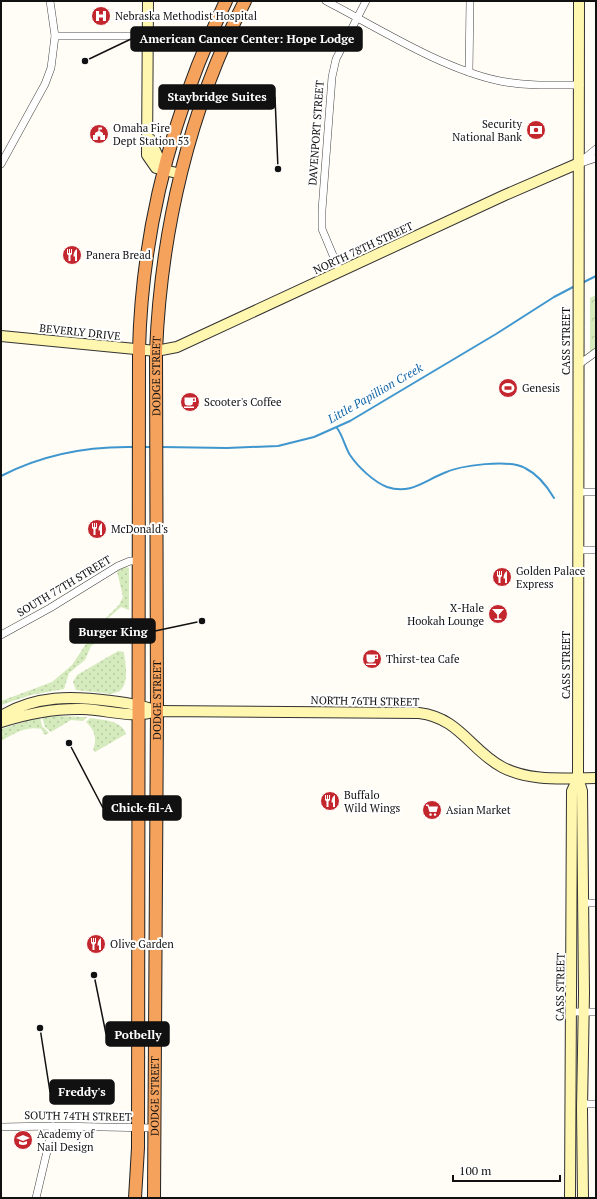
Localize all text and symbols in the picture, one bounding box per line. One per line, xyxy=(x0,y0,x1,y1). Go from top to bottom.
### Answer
hospital icon: Nebraska Methodist Hospital xyxy=(90,5,112,27)
place label: Nebraska Methodist Hospital xyxy=(115,9,257,23)
callout: American Cancer Center: Hope Lodge xyxy=(131,27,362,51)
text: American Cancer Center: Hope Lodge xyxy=(140,31,355,46)
street label: DAVENPORT STREET xyxy=(305,80,327,186)
callout: Staybridge Suites xyxy=(159,85,275,109)
text: Staybridge Suites xyxy=(167,89,267,104)
place label: Security National Bank xyxy=(452,117,522,144)
bank icon: Security National Bank xyxy=(525,119,547,141)
place label: Omaha Fire Dept Station 53 xyxy=(113,121,189,148)
public building icon: Omaha Fire Dept Station 53 xyxy=(88,123,110,145)
street label: NORTH 78TH STREET xyxy=(311,219,415,277)
restaurant icon: Panera Bread xyxy=(61,244,83,266)
place label: Panera Bread xyxy=(86,248,151,262)
street label: CASS STREET xyxy=(559,307,573,375)
street label: BEVERLY DRIVE xyxy=(39,321,121,343)
street label: DODGE STREET xyxy=(149,336,164,416)
water label: Little Papillion Creek xyxy=(324,360,425,427)
sports icon: Genesis xyxy=(497,377,519,399)
place label: Genesis xyxy=(522,381,560,395)
cafe icon: Scooter's Coffee xyxy=(179,391,201,413)
place label: Scooter's Coffee xyxy=(204,395,282,409)
restaurant icon: McDonald's xyxy=(86,518,108,540)
place label: McDonald's xyxy=(111,522,168,536)
street label: SOUTH 77TH STREET xyxy=(14,552,114,620)
place label: Golden Palace Express xyxy=(516,564,586,591)
restaurant icon: Golden Palace Express xyxy=(491,566,513,588)
place label: X-Hale Hookah Lounge xyxy=(407,601,484,628)
bar icon: X-Hale Hookah Lounge xyxy=(487,603,509,625)
callout: Burger King xyxy=(70,619,155,643)
text: Burger King xyxy=(78,624,148,639)
street label: CASS STREET xyxy=(559,631,573,699)
cafe icon: Thirst-tea Cafe xyxy=(361,648,383,670)
place label: Thirst-tea Cafe xyxy=(386,652,460,666)
street label: DODGE STREET xyxy=(150,660,164,740)
street label: NORTH 76TH STREET xyxy=(311,693,420,709)
place label: Buffalo Wild Wings xyxy=(344,788,401,815)
restaurant icon: Buffalo Wild Wings xyxy=(319,790,341,812)
callout: Chick-fil-A xyxy=(103,796,181,820)
supermarket icon: Asian Market xyxy=(421,799,443,821)
text: Chick-fil-A xyxy=(111,800,173,815)
place label: Asian Market xyxy=(446,803,511,817)
restaurant icon: Olive Garden xyxy=(85,933,107,955)
place label: Olive Garden xyxy=(110,937,174,951)
street label: CASS STREET xyxy=(552,953,568,1021)
callout: Potbelly xyxy=(106,1022,169,1046)
text: Potbelly xyxy=(115,1027,162,1042)
street label: DODGE STREET xyxy=(147,1056,162,1136)
callout: Freddy's xyxy=(50,1080,114,1104)
text: Freddy's xyxy=(58,1084,106,1099)
street label: SOUTH 74TH STREET xyxy=(24,1108,132,1124)
place label: Academy of Nail Design xyxy=(37,1127,95,1154)
school or university icon: Academy of Nail Design xyxy=(12,1129,34,1151)
scale bar xyxy=(453,1157,560,1183)
text: 100 m xyxy=(459,1163,492,1178)

